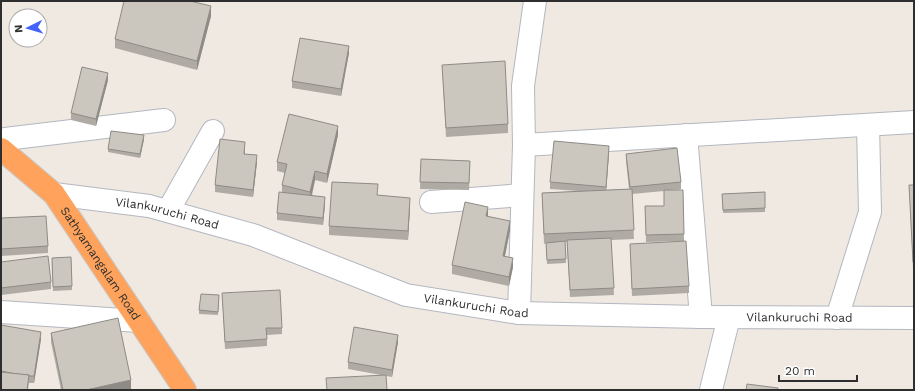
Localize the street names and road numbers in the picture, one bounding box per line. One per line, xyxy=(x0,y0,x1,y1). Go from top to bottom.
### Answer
street label: Vilankuruchi Road xyxy=(115,195,221,232)
street label: Sathyamangalam Road xyxy=(57,204,143,323)
street label: Vilankuruchi Road xyxy=(423,291,529,320)
street label: Vilankuruchi Road xyxy=(746,310,853,325)

